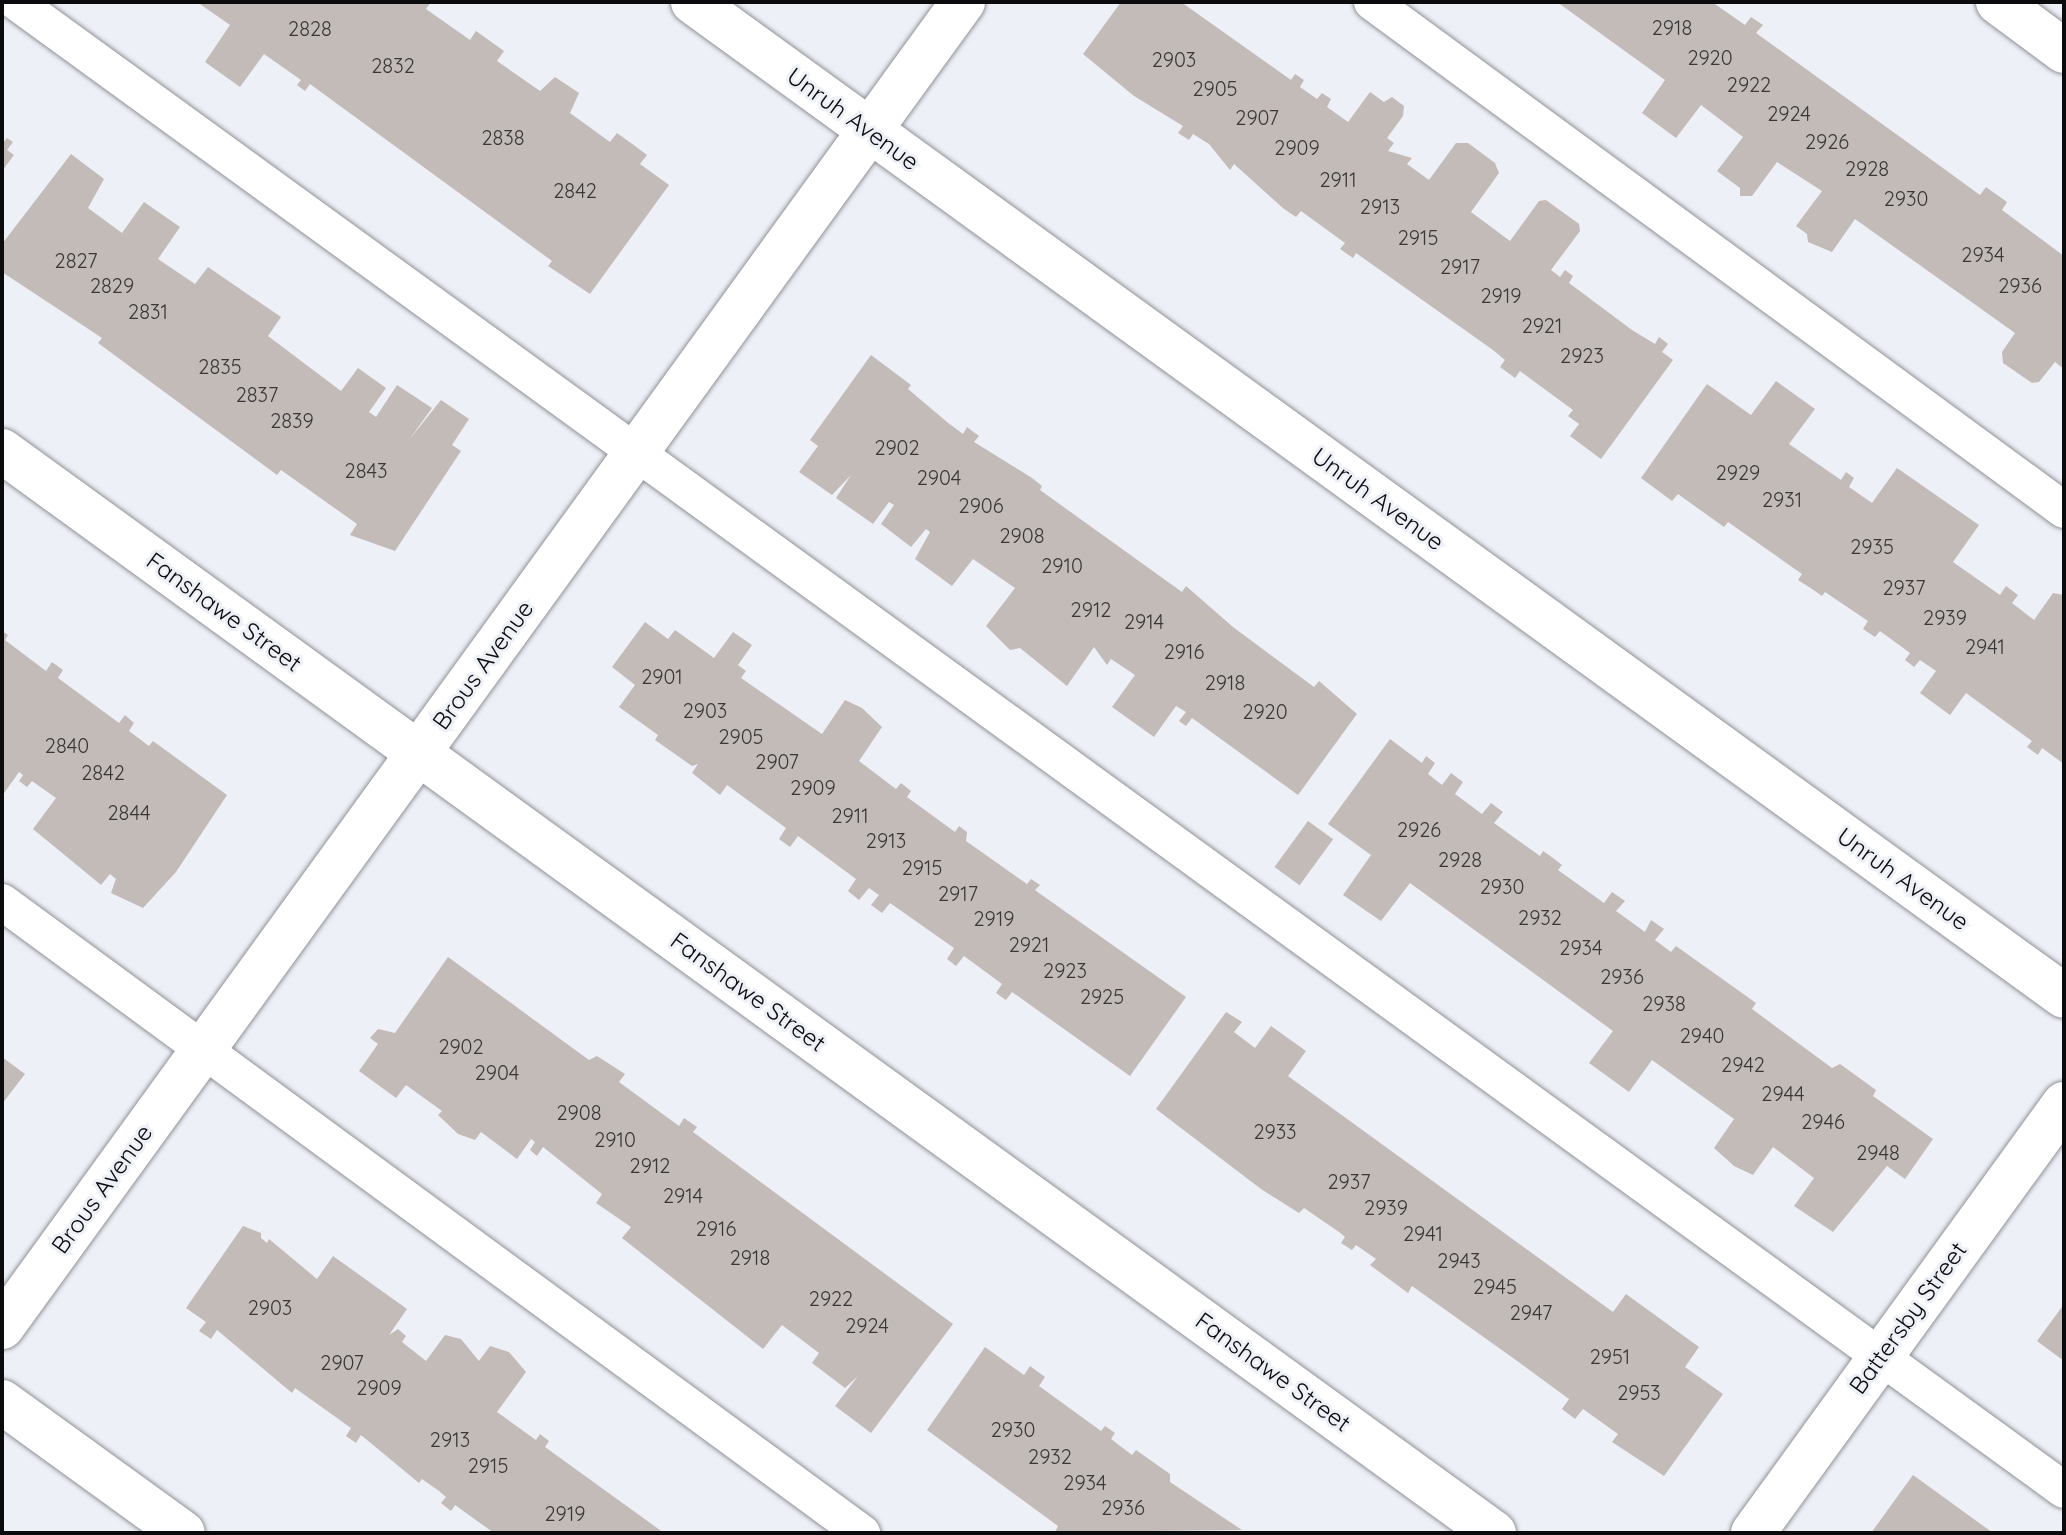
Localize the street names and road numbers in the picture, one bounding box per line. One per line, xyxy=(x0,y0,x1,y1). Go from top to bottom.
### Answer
street label: Unruh Avenue xyxy=(781,61,925,177)
street label: Unruh Avenue xyxy=(1306,441,1450,557)
street label: Fanshawe Street xyxy=(141,546,307,678)
street label: Brous Avenue xyxy=(427,595,539,735)
street label: Unruh Avenue xyxy=(1831,821,1975,937)
street label: Fanshawe Street xyxy=(665,926,831,1058)
street label: Brous Avenue xyxy=(46,1119,158,1259)
street label: Battersby Street xyxy=(1843,1236,1973,1400)
street label: Fanshawe Street xyxy=(1190,1306,1356,1438)

